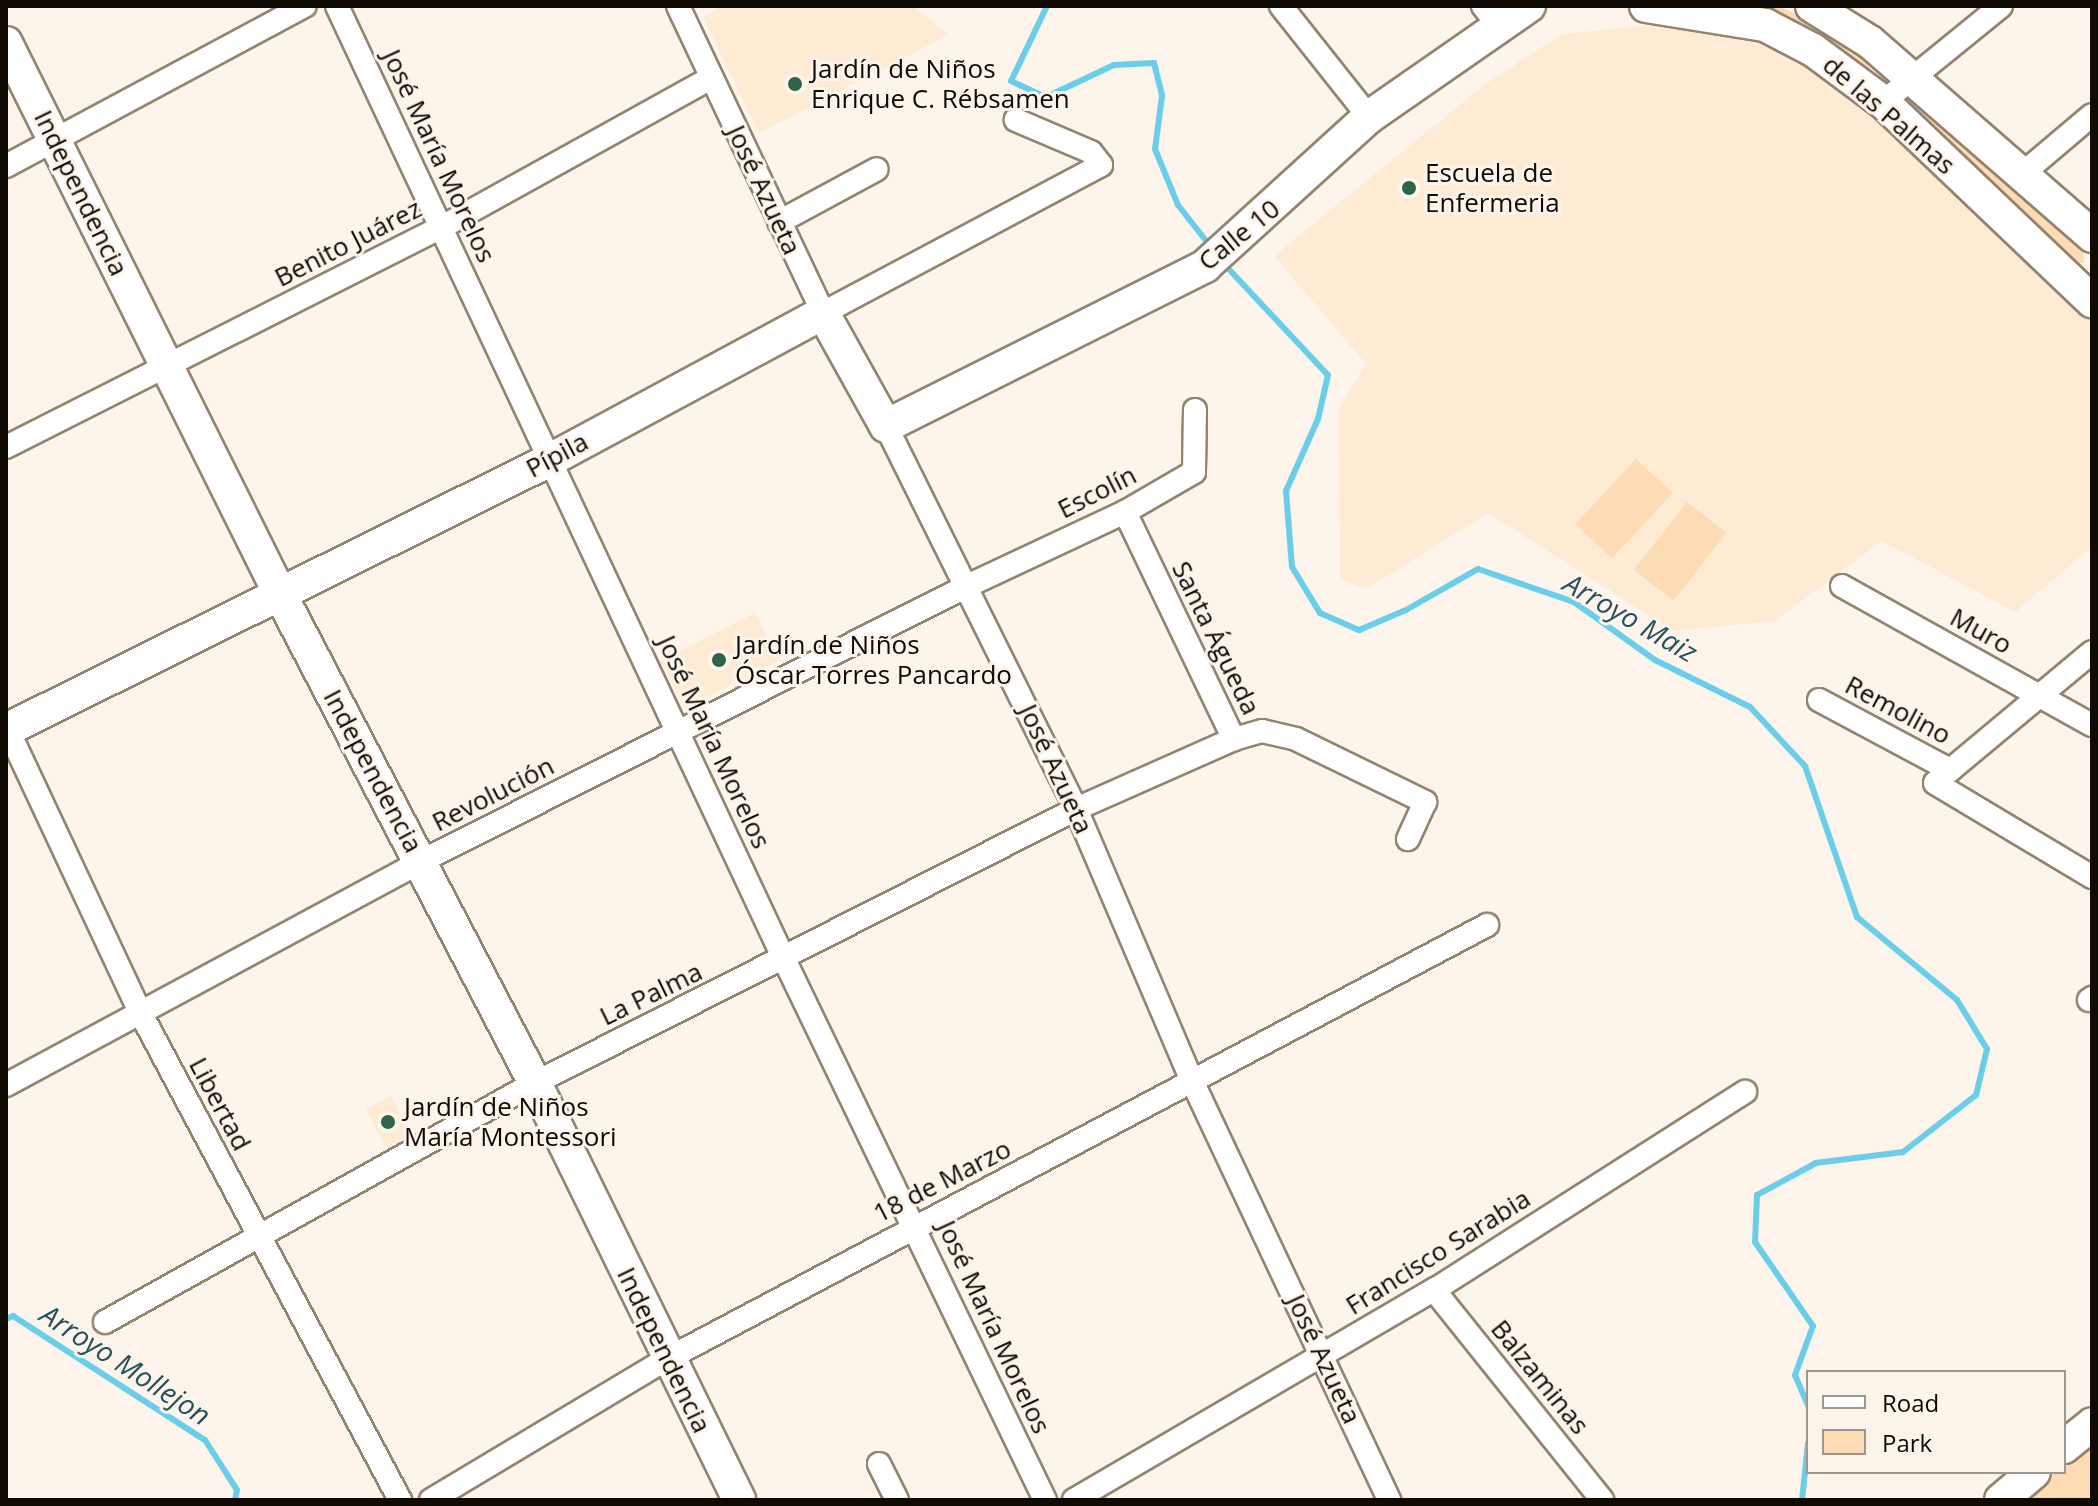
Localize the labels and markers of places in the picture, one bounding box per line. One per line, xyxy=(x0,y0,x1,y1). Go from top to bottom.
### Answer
place label: Jardín de Niños Enrique C. Rébsamen xyxy=(811,53,1070,114)
marker: Jardín de Niños Enrique C. Rébsamen xyxy=(786,75,804,93)
place label: Escuela de Enfermeria xyxy=(1425,157,1560,218)
marker: Escuela de Enfermeria xyxy=(1400,179,1418,197)
place label: Jardín de Niños Óscar Torres Pancardo xyxy=(735,629,1012,690)
marker: Jardín de Niños Óscar Torres Pancardo xyxy=(710,651,728,669)
place label: Jardín de Niños María Montessori xyxy=(404,1091,617,1152)
marker: Jardín de Niños María Montessori xyxy=(379,1113,397,1131)

